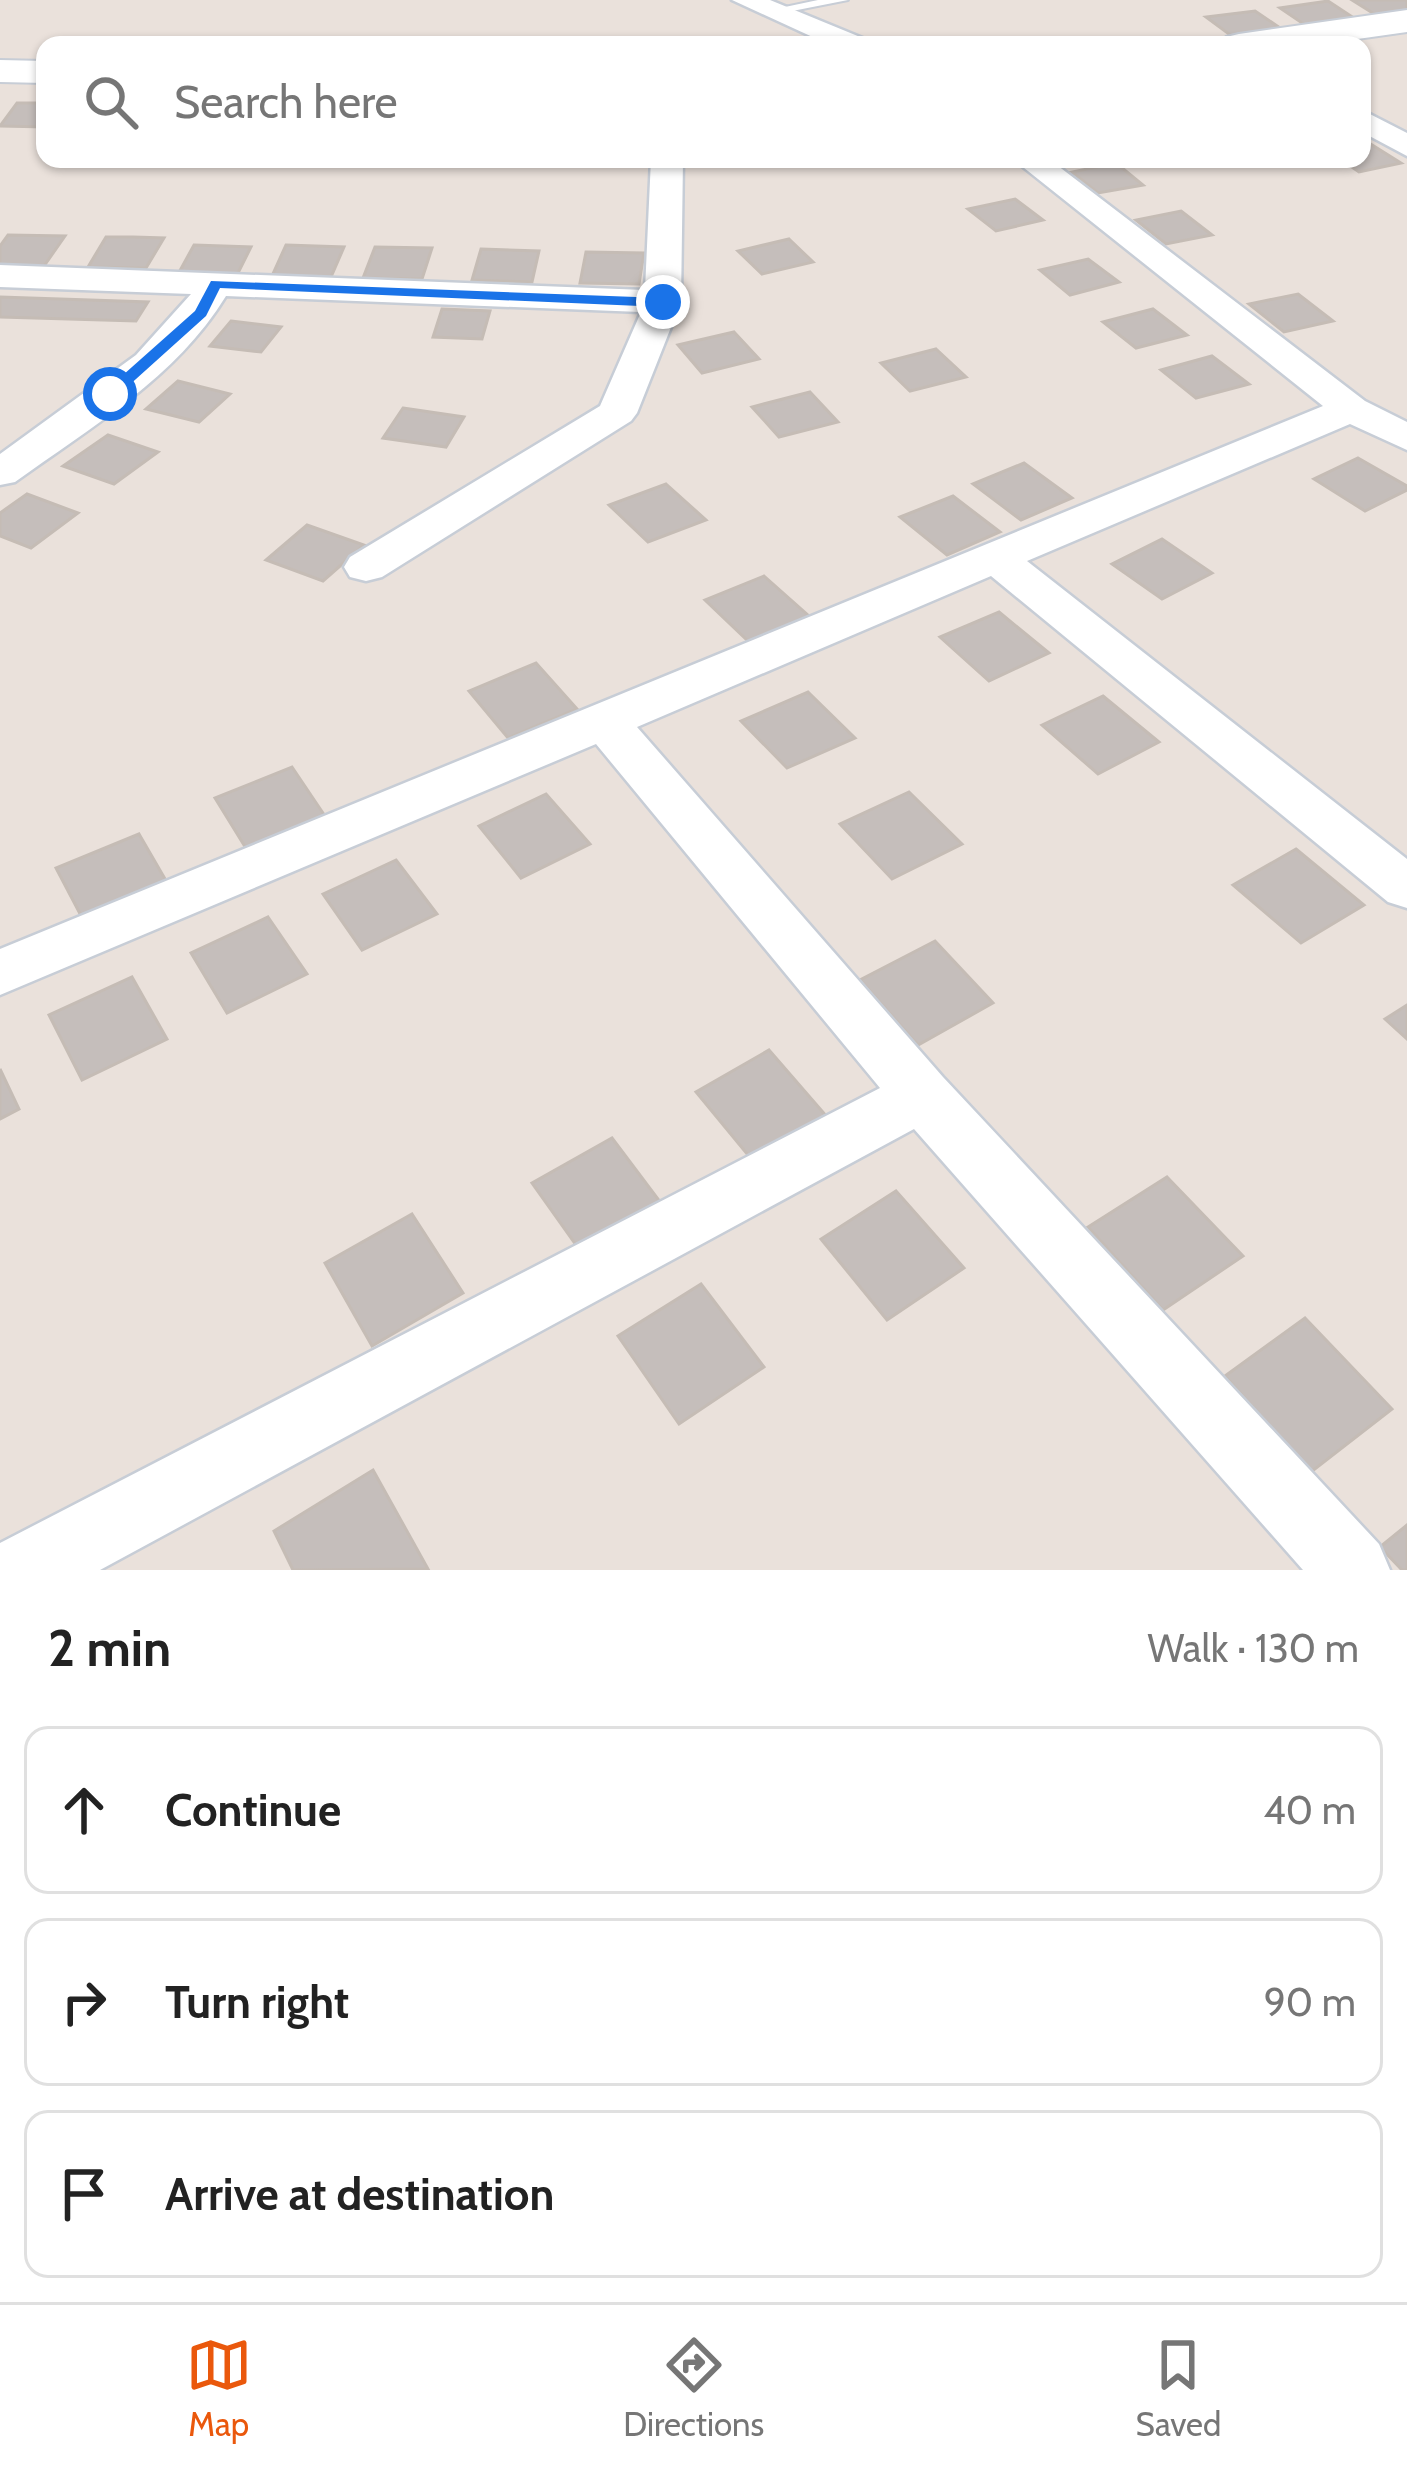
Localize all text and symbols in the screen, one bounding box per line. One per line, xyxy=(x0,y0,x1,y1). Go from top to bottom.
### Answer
search box xyxy=(36,36,1371,168)
icon: search xyxy=(78,69,144,135)
text: Search here xyxy=(174,75,398,129)
route end xyxy=(636,275,690,329)
route start xyxy=(83,367,137,421)
text: 2 min xyxy=(48,1617,171,1679)
text: Walk · 130 m xyxy=(1147,1624,1359,1672)
icon: ahead xyxy=(51,1777,117,1843)
text: Continue xyxy=(165,1783,341,1837)
text: 40 m xyxy=(1263,1786,1356,1834)
icon: right xyxy=(51,1969,117,2035)
text: Turn right xyxy=(165,1975,349,2029)
text: 90 m xyxy=(1264,1978,1356,2026)
icon: arrive xyxy=(51,2161,117,2227)
text: Arrive at destination xyxy=(165,2167,554,2221)
tab: Map xyxy=(186,2332,252,2444)
tab: Directions xyxy=(623,2332,764,2444)
tab: Saved xyxy=(1136,2332,1221,2444)

